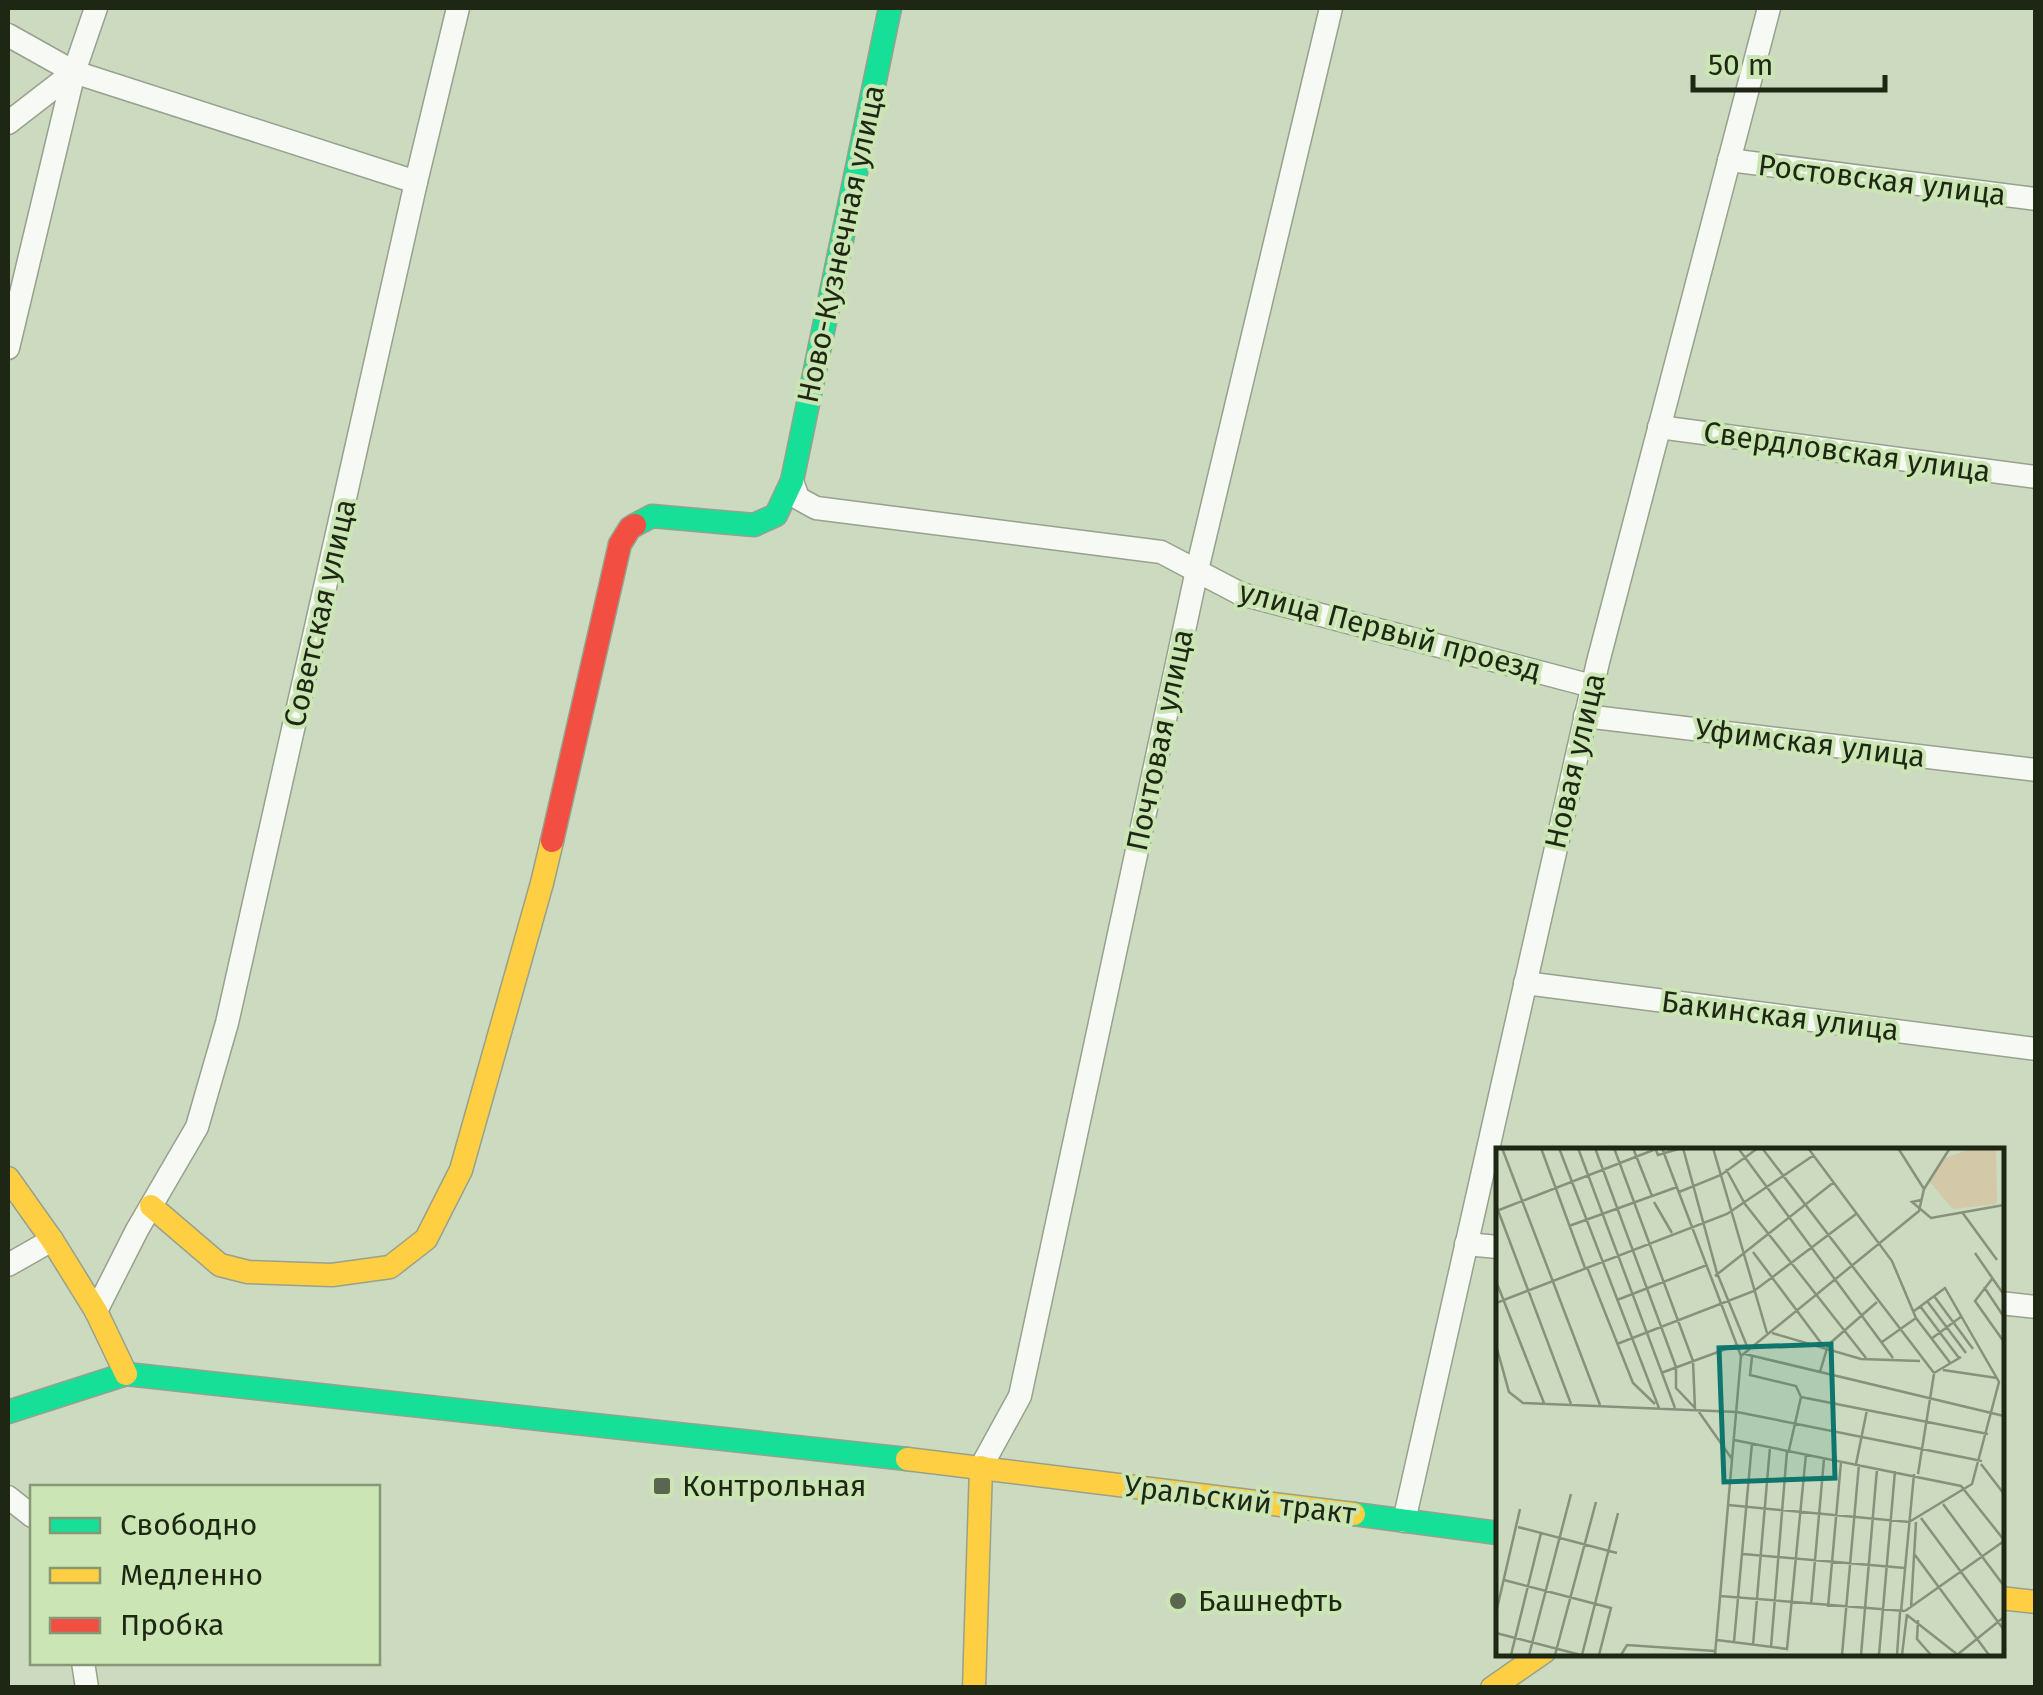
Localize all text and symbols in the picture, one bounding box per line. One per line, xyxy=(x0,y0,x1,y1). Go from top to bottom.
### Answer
scale bar xyxy=(1693,30,1886,92)
text: 50 m xyxy=(1708,47,1773,83)
street label: Ново-Кузнечная улица xyxy=(790,82,892,406)
street label: Ростовская улица xyxy=(1756,147,2008,213)
street label: Свердловская улица xyxy=(1701,414,1993,490)
street label: Советская улица xyxy=(276,496,364,730)
street label: улица Первый проезд xyxy=(1235,573,1545,689)
street label: Почтовая улица xyxy=(1119,626,1201,854)
street label: Новая улица xyxy=(1537,670,1613,852)
street label: Уфимская улица xyxy=(1693,711,1927,775)
street label: Бакинская улица xyxy=(1659,984,1901,1048)
inset map xyxy=(1496,1148,2003,1655)
place label: Контрольная xyxy=(682,1468,867,1504)
street label: Уральский тракт xyxy=(1122,1468,1358,1532)
marker: Контрольная xyxy=(651,1475,673,1497)
legend xyxy=(30,1485,380,1665)
text: Свободно xyxy=(120,1507,257,1543)
text: Медленно xyxy=(120,1557,263,1593)
place label: Башнефть xyxy=(1198,1583,1342,1619)
marker: Башнефть xyxy=(1167,1590,1189,1612)
text: Пробка xyxy=(120,1607,224,1643)

